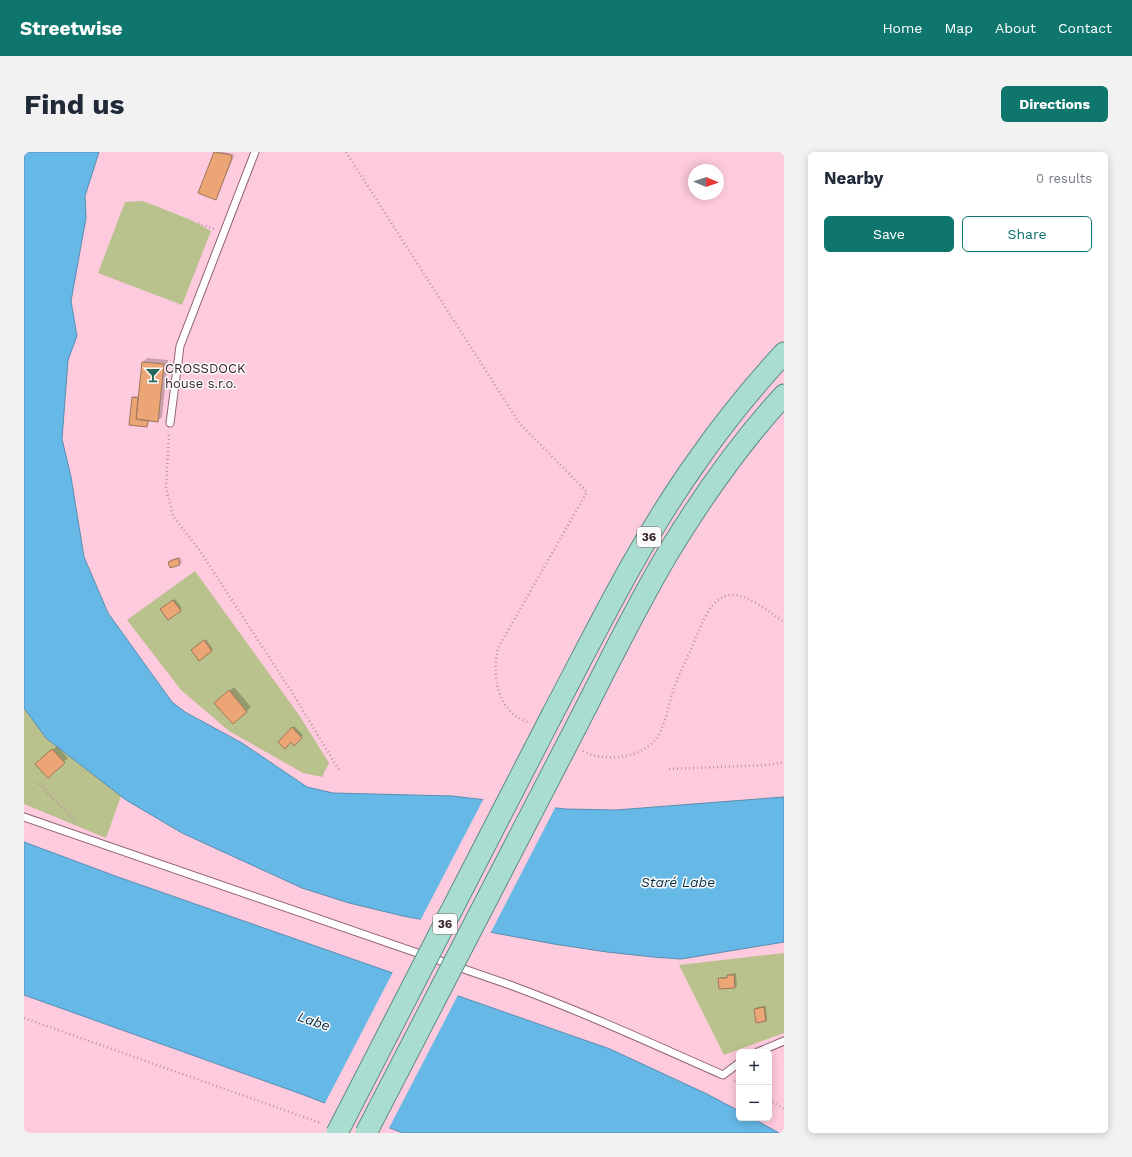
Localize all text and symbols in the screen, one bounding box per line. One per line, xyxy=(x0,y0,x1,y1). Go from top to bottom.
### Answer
text: Streetwise xyxy=(20,17,123,40)
text: Home xyxy=(882,20,922,36)
text: Map xyxy=(944,20,973,36)
text: About xyxy=(995,20,1036,36)
text: Contact xyxy=(1058,20,1112,36)
button: Directions xyxy=(1001,86,1108,122)
text: Find us xyxy=(24,88,124,121)
north arrow xyxy=(688,164,724,200)
text: Nearby xyxy=(824,168,883,188)
text: 0 results xyxy=(1036,171,1092,186)
button: Save xyxy=(824,216,954,252)
button: Share xyxy=(962,216,1092,252)
place label: CROSSDOCK house s.r.o. xyxy=(165,361,246,391)
bar icon: CROSSDOCK house s.r.o. xyxy=(144,366,162,384)
road number: 36 xyxy=(637,527,661,547)
water label: Staré Labe xyxy=(641,874,715,890)
road number: 36 xyxy=(433,914,457,934)
water label: Labe xyxy=(296,1008,332,1034)
map controls xyxy=(736,1049,772,1121)
button: + xyxy=(736,1049,772,1085)
button: − xyxy=(736,1085,772,1121)

